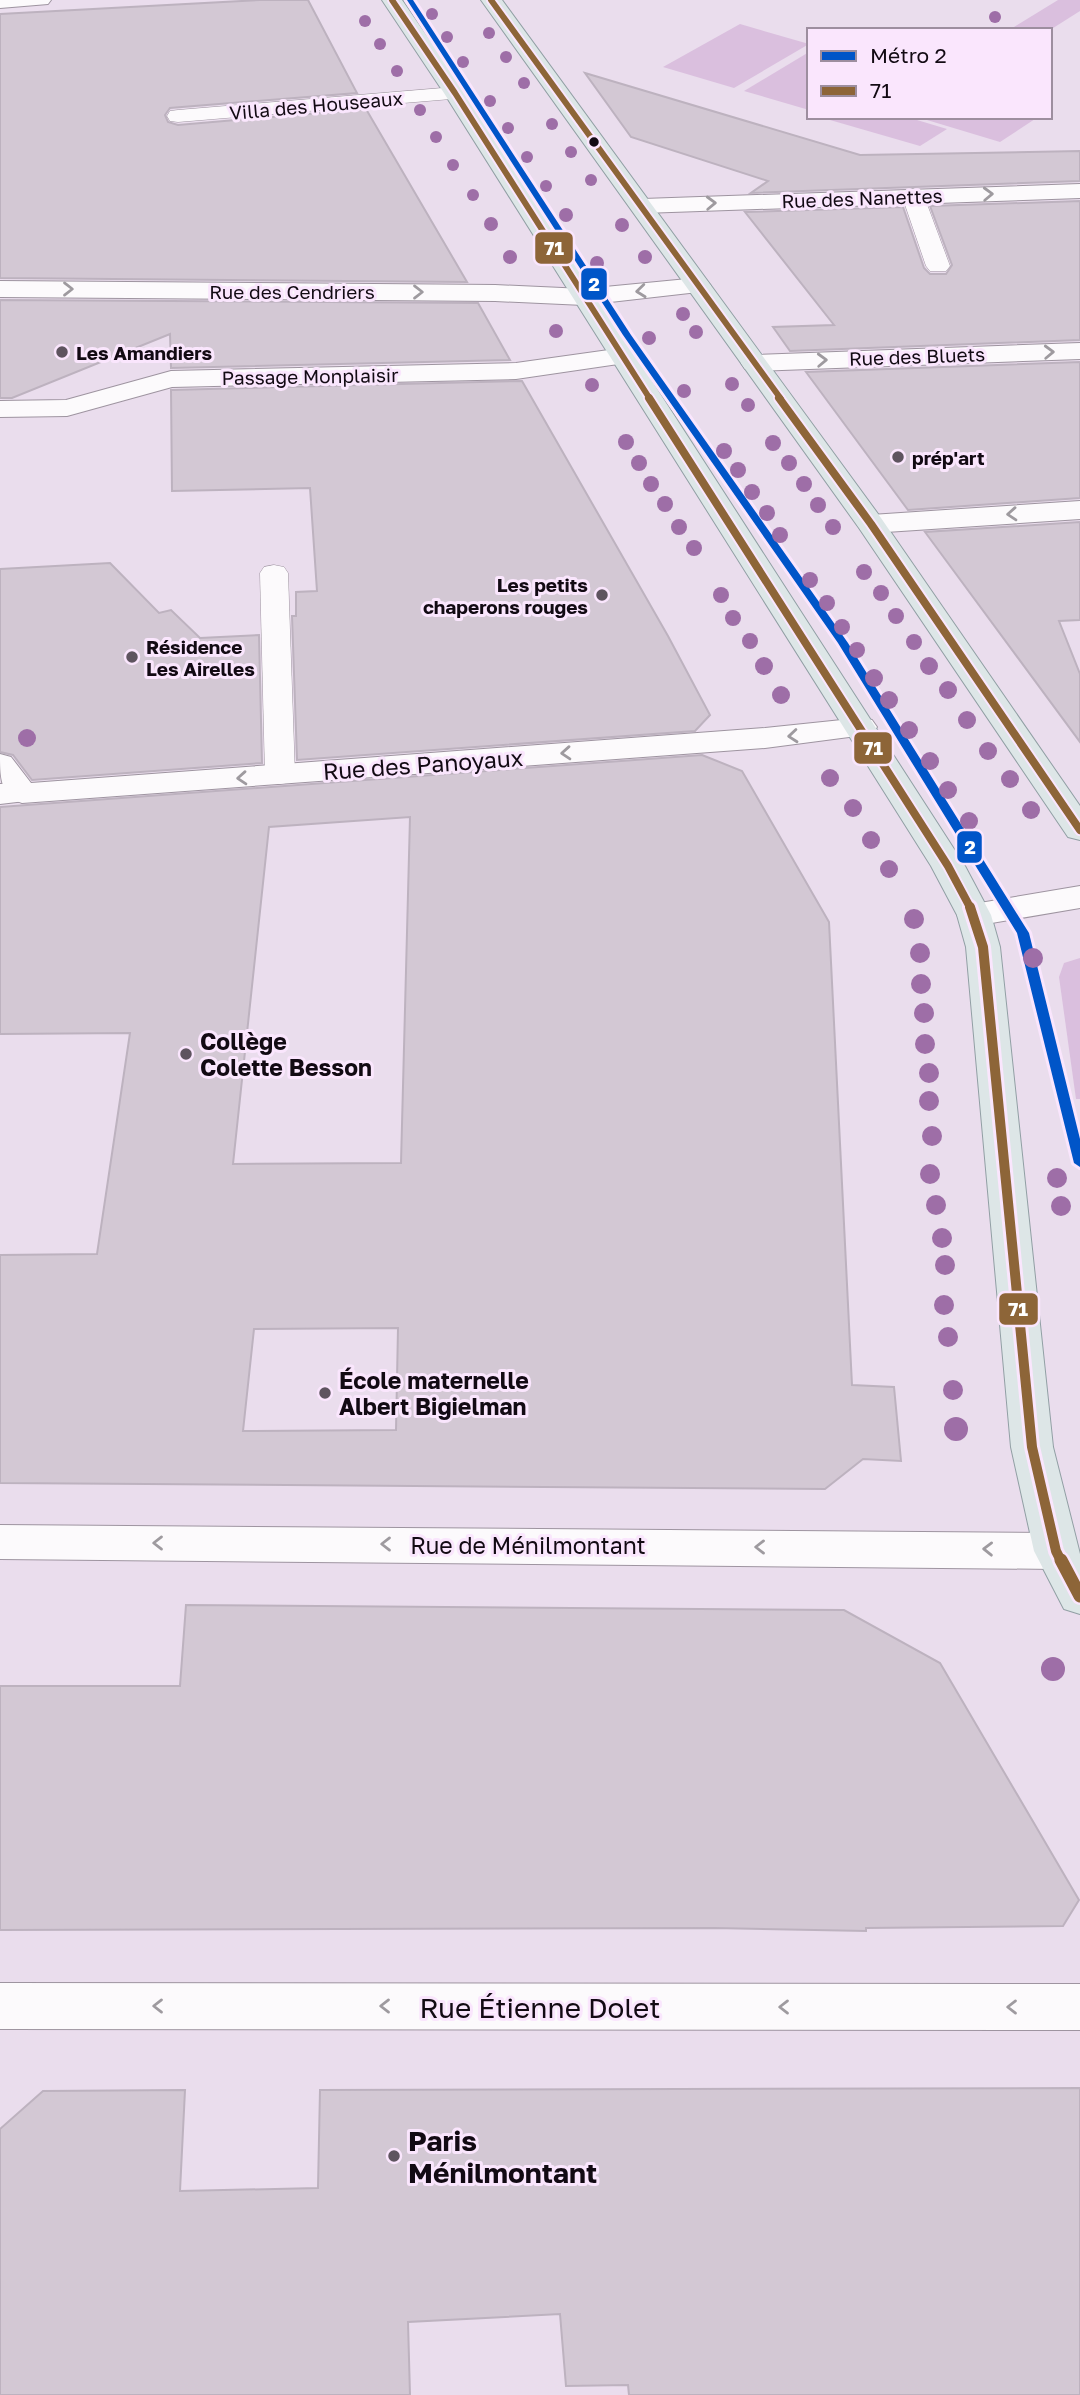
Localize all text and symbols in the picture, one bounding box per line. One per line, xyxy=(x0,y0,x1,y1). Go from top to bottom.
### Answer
legend xyxy=(807,28,1052,119)
text: Métro 2 xyxy=(870,42,947,68)
text: 71 xyxy=(870,77,891,103)
street label: Villa des Houseaux xyxy=(228,86,404,124)
unlabelled marker xyxy=(587,135,601,149)
street label: Rue des Nanettes xyxy=(781,184,943,212)
one-way arrow xyxy=(983,186,993,202)
one-way arrow xyxy=(706,196,717,211)
line badge: 71 xyxy=(534,231,574,265)
text: 71 xyxy=(544,236,564,259)
line badge: 2 xyxy=(580,267,608,301)
text: 2 xyxy=(588,272,600,295)
street label: Rue des Cendriers xyxy=(209,280,375,303)
one-way arrow xyxy=(63,281,74,297)
one-way arrow xyxy=(635,283,646,298)
one-way arrow xyxy=(413,284,424,300)
place label: Les Amandiers xyxy=(76,341,213,364)
street label: Rue des Bluets xyxy=(848,342,986,370)
marker: Les Amandiers xyxy=(54,344,70,360)
one-way arrow xyxy=(1044,344,1055,359)
one-way arrow xyxy=(816,352,827,367)
street label: Passage Monplaisir xyxy=(221,363,399,389)
place label: prép'art xyxy=(912,446,985,469)
marker: prép'art xyxy=(890,449,906,465)
one-way arrow xyxy=(1006,506,1017,521)
place label: Les petits chaperons rouges xyxy=(423,573,588,618)
marker: Les petits chaperons rouges xyxy=(594,587,610,603)
place label: Résidence Les Airelles xyxy=(146,635,255,680)
marker: Résidence Les Airelles xyxy=(124,649,140,665)
one-way arrow xyxy=(787,728,798,743)
line badge: 71 xyxy=(853,731,893,765)
text: 71 xyxy=(863,736,883,759)
street label: Rue des Panoyaux xyxy=(322,743,524,785)
one-way arrow xyxy=(560,745,571,760)
one-way arrow xyxy=(236,770,247,785)
line badge: 2 xyxy=(956,830,983,864)
text: 2 xyxy=(964,835,976,858)
place label: Collège Colette Besson xyxy=(200,1027,372,1081)
marker: Collège Colette Besson xyxy=(178,1046,194,1062)
line badge: 71 xyxy=(998,1292,1039,1326)
text: 71 xyxy=(1008,1297,1028,1320)
place label: École maternelle Albert Bigielman xyxy=(339,1366,529,1420)
marker: École maternelle Albert Bigielman xyxy=(317,1385,333,1401)
street label: Rue de Ménilmontant xyxy=(410,1531,646,1559)
one-way arrow xyxy=(152,1535,163,1551)
one-way arrow xyxy=(380,1536,390,1552)
one-way arrow xyxy=(754,1539,765,1554)
one-way arrow xyxy=(982,1542,993,1557)
street label: Rue Étienne Dolet xyxy=(420,1991,660,2024)
one-way arrow xyxy=(152,1998,163,2014)
one-way arrow xyxy=(380,1998,390,2014)
one-way arrow xyxy=(779,1999,789,2015)
one-way arrow xyxy=(1006,1999,1017,2015)
place label: Paris Ménilmontant xyxy=(408,2124,597,2189)
marker: Paris Ménilmontant xyxy=(386,2148,402,2164)

